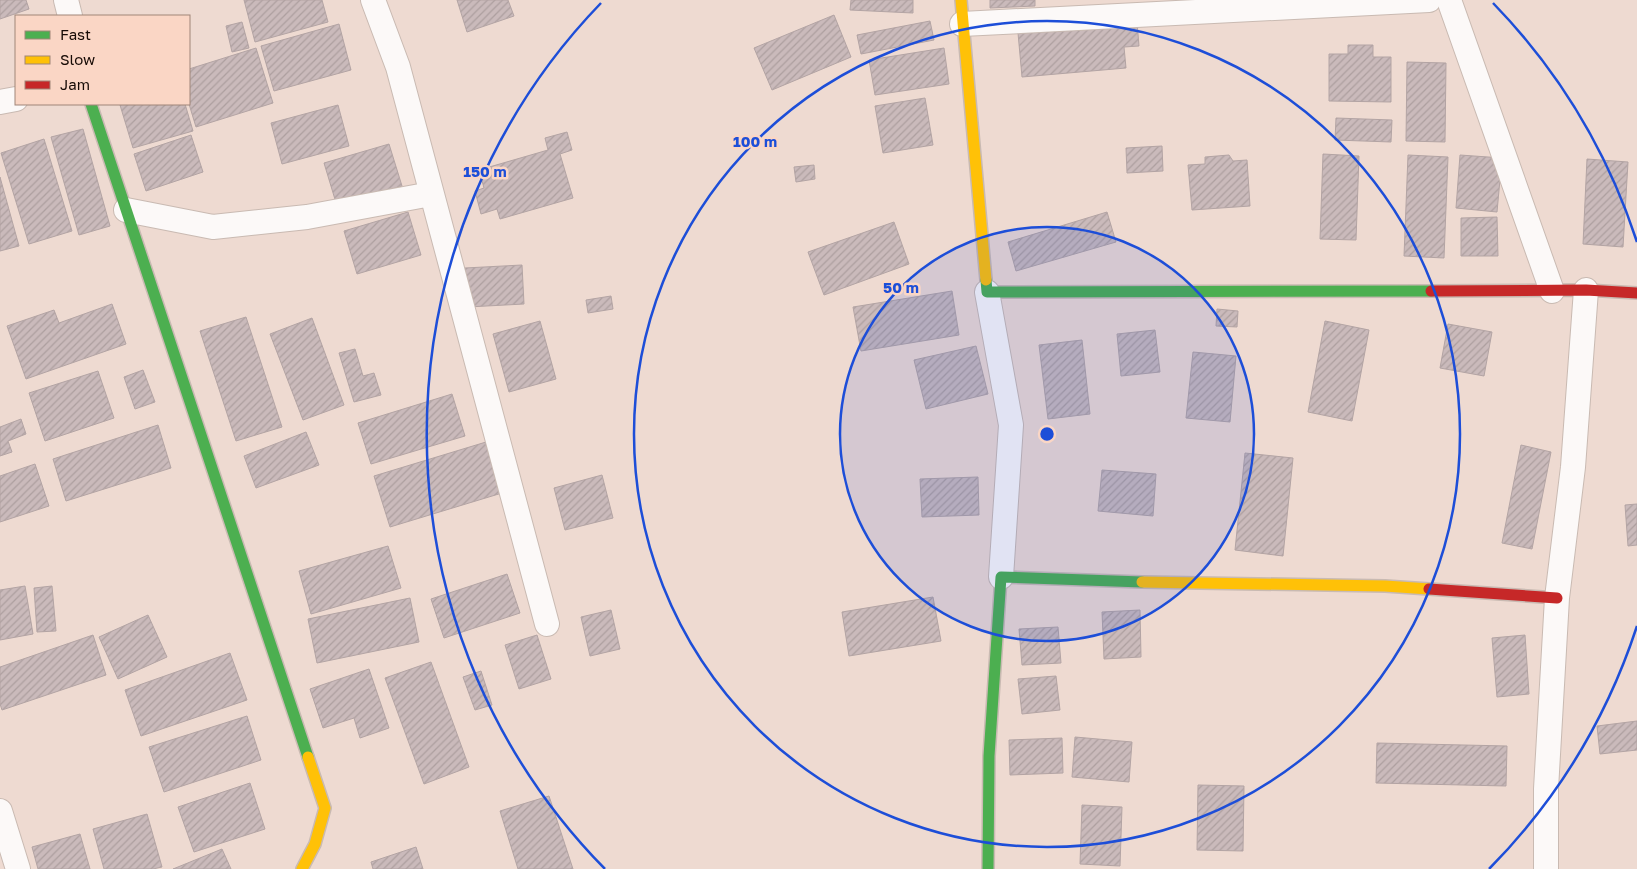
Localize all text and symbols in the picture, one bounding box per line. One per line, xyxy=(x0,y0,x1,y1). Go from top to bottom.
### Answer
legend xyxy=(15,15,190,105)
text: Fast xyxy=(60,25,91,43)
text: Slow xyxy=(60,50,95,68)
text: Jam xyxy=(60,75,90,93)
text: 100 m xyxy=(733,132,777,150)
text: 150 m xyxy=(463,162,507,180)
text: 50 m xyxy=(883,278,919,296)
centre of rings xyxy=(1038,425,1056,443)

